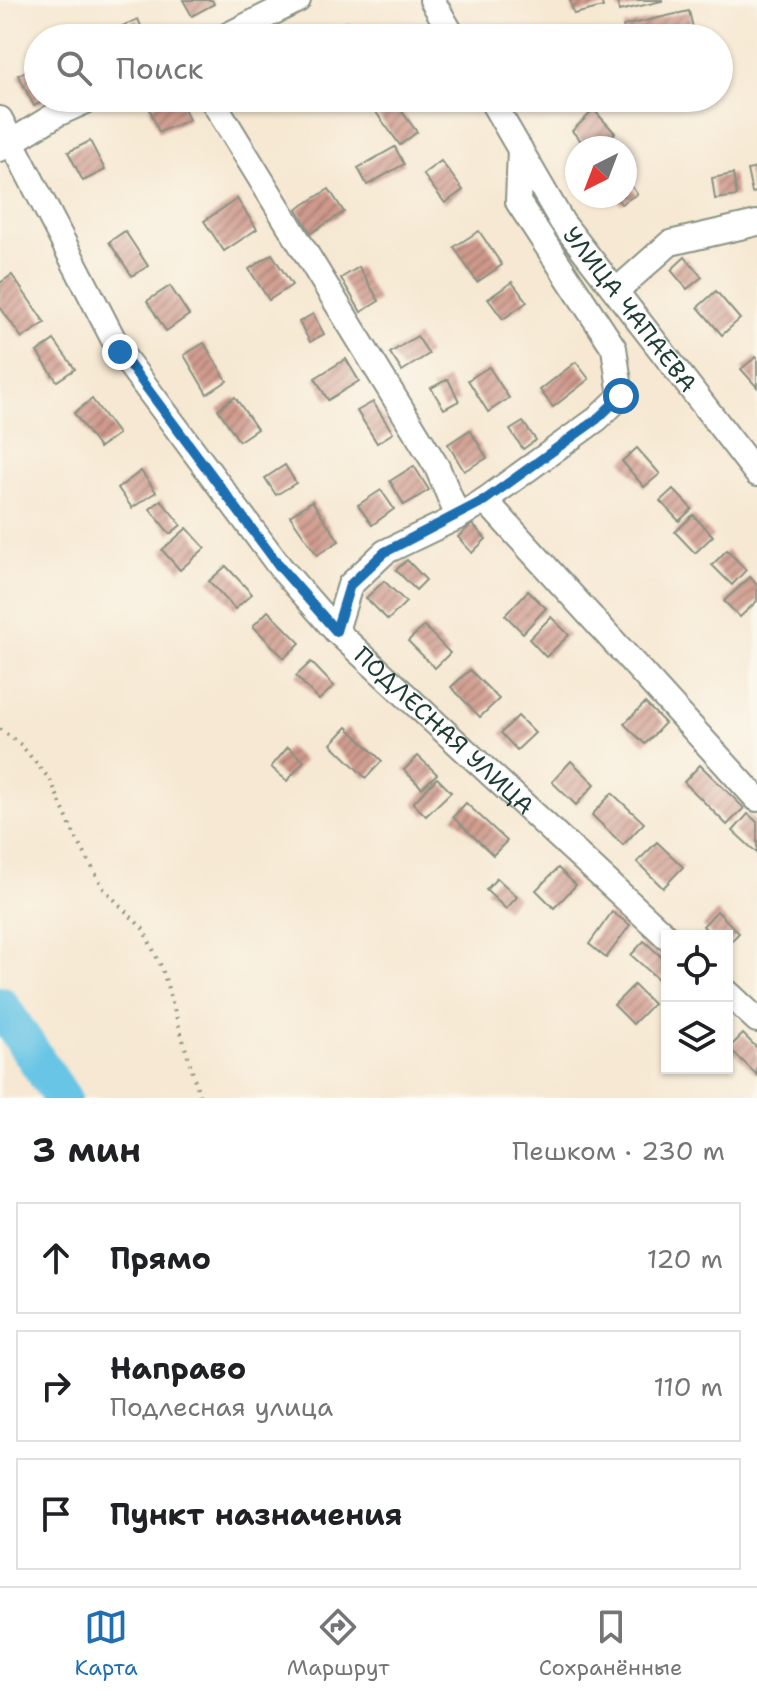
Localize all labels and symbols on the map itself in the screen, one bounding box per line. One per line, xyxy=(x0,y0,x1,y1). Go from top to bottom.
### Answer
north arrow xyxy=(565,136,637,208)
street label: УЛИЦА ЧАПАЕВА xyxy=(555,220,704,399)
route end xyxy=(102,334,138,370)
route start xyxy=(603,378,639,414)
street label: ПОДЛЕСНАЯ УЛИЦА xyxy=(347,640,541,822)

